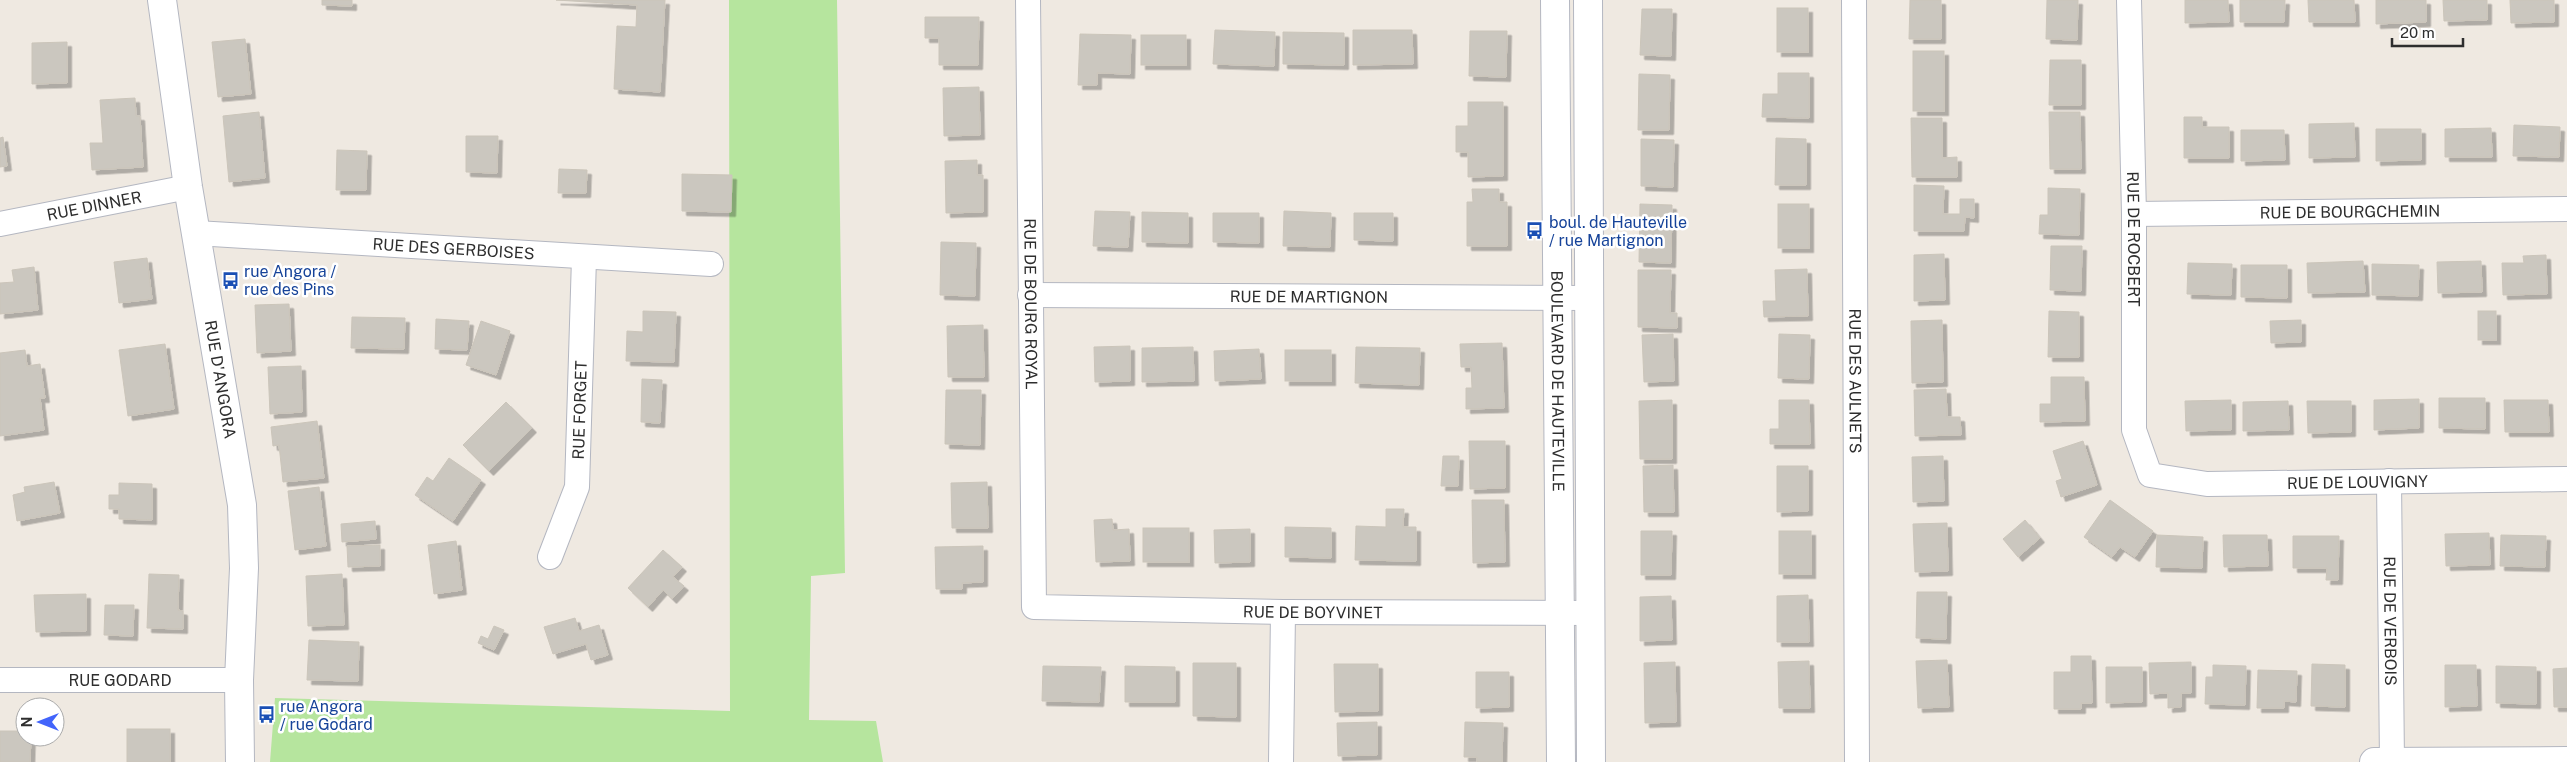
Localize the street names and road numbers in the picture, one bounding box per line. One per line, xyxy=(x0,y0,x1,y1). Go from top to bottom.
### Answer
street label: RUE DE ROCBERT xyxy=(2124,171,2144,307)
street label: RUE DINNER xyxy=(45,187,143,224)
street label: RUE DE BOURGCHEMIN xyxy=(2260,201,2440,222)
street label: RUE DE BOURG ROYAL xyxy=(1021,218,1041,390)
street label: RUE DES GERBOISES xyxy=(372,234,535,263)
street label: BOULEVARD DE HAUTEVILLE xyxy=(1548,270,1568,492)
street label: RUE DE MARTIGNON xyxy=(1230,287,1388,306)
street label: RUE DES AULNETS xyxy=(1846,308,1865,454)
street label: RUE D'ANGORA xyxy=(201,319,240,440)
street label: RUE FORGET xyxy=(568,360,590,460)
street label: RUE DE LOUVIGNY xyxy=(2287,471,2428,492)
street label: RUE DE VERBOIS xyxy=(2380,556,2401,686)
street label: RUE DE BOYVINET xyxy=(1243,602,1383,622)
street label: RUE GODARD xyxy=(68,671,172,690)

